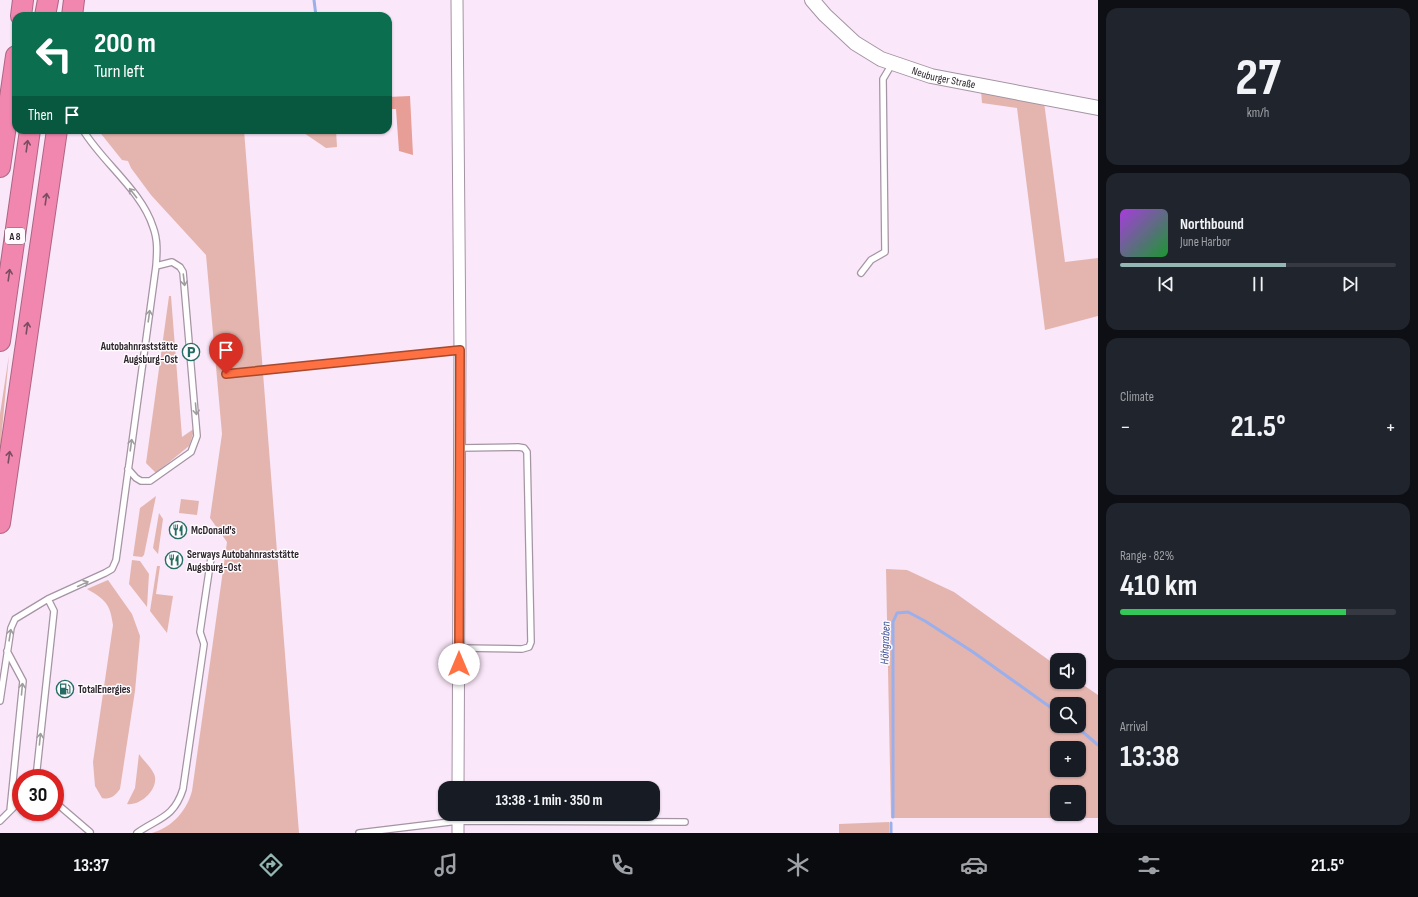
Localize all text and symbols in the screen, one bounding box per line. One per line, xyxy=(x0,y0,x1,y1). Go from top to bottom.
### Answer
text: 200 m xyxy=(94,27,156,60)
icon: left xyxy=(28,28,80,80)
text: 27 xyxy=(1235,47,1281,110)
text: Turn left xyxy=(94,61,145,82)
street label: Neuburger Straße xyxy=(910,64,977,91)
icon: arrive xyxy=(61,104,83,126)
text: km/h xyxy=(1247,105,1269,121)
text: Then xyxy=(28,106,53,125)
one-way arrow xyxy=(23,140,31,153)
one-way arrow xyxy=(128,188,137,199)
one-way arrow xyxy=(42,193,50,206)
text: Northbound xyxy=(1180,215,1244,234)
road number: A 8 xyxy=(5,228,25,244)
text: June Harbor xyxy=(1180,234,1231,250)
one-way arrow xyxy=(5,269,13,282)
one-way arrow xyxy=(180,273,188,286)
icon: previous xyxy=(1155,273,1177,295)
icon: pause xyxy=(1247,273,1269,295)
icon: next xyxy=(1339,273,1361,295)
one-way arrow xyxy=(145,310,153,323)
one-way arrow xyxy=(23,322,31,335)
pin xyxy=(209,333,243,374)
icon: arrive xyxy=(215,339,237,361)
place label: Autobahnraststätte Augsburg-Ost xyxy=(100,340,178,366)
parking icon: Autobahnraststätte Augsburg-Ost xyxy=(181,342,201,362)
text: Climate xyxy=(1120,389,1154,405)
one-way arrow xyxy=(192,402,199,415)
text: 21.5° xyxy=(1230,409,1286,445)
text: − xyxy=(1120,414,1131,441)
text: + xyxy=(1385,414,1396,441)
one-way arrow xyxy=(127,439,135,452)
one-way arrow xyxy=(5,451,13,464)
restaurant icon: McDonald's xyxy=(168,520,188,540)
place label: McDonald's xyxy=(191,524,236,537)
place label: Serways Autobahnraststätte Augsburg-Ost xyxy=(186,548,299,574)
text: Range · 82% xyxy=(1120,548,1174,564)
restaurant icon: Serways Autobahnraststätte Augsburg-Ost xyxy=(164,550,184,570)
text: 410 km xyxy=(1120,568,1197,604)
one-way arrow xyxy=(77,580,89,587)
water label: Höhgraben xyxy=(877,621,894,665)
one-way arrow xyxy=(6,629,14,642)
position arrow xyxy=(438,643,480,685)
map controls xyxy=(1050,653,1086,821)
button: sound xyxy=(1050,653,1086,689)
fuel station icon: TotalEnergies xyxy=(55,679,75,699)
one-way arrow xyxy=(19,683,26,696)
place label: TotalEnergies xyxy=(78,683,131,696)
button: search xyxy=(1050,697,1086,733)
text: Arrival xyxy=(1120,719,1148,735)
one-way arrow xyxy=(36,733,44,746)
text: 13:38 xyxy=(1120,739,1180,775)
button: + xyxy=(1050,741,1086,777)
speed limit sign: 30 xyxy=(12,769,64,821)
button: − xyxy=(1050,785,1086,821)
text: 13:38 · 1 min · 350 m xyxy=(496,791,602,810)
icon: directions xyxy=(257,851,285,879)
icon: music xyxy=(432,851,460,879)
icon: phone xyxy=(608,851,636,879)
icon: climate xyxy=(784,851,812,879)
icon: car xyxy=(960,851,988,879)
icon: filters xyxy=(1135,851,1163,879)
text: 13:37 xyxy=(74,855,109,876)
text: 21.5° xyxy=(1311,855,1344,876)

